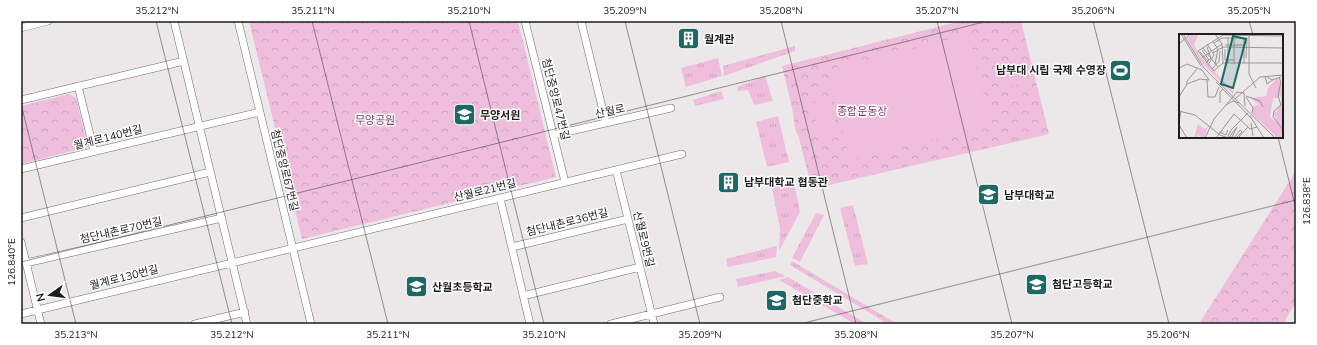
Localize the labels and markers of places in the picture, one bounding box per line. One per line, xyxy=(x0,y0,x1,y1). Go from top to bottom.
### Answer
building icon: 월계관 xyxy=(675,26,701,52)
place label: 월계관 xyxy=(704,32,734,47)
sports icon: 남부대 시립 국제 수영장 xyxy=(1108,57,1134,83)
place label: 남부대 시립 국제 수영장 xyxy=(996,63,1106,78)
school or university icon: 무양서원 xyxy=(452,102,478,128)
place label: 무양서원 xyxy=(480,108,520,123)
building icon: 남부대학교 협동관 xyxy=(716,169,742,195)
place label: 남부대학교 협동관 xyxy=(744,175,828,190)
school or university icon: 남부대학교 xyxy=(976,182,1002,208)
place label: 남부대학교 xyxy=(1004,188,1055,203)
school or university icon: 첨단고등학교 xyxy=(1023,271,1049,297)
school or university icon: 산월초등학교 xyxy=(403,274,429,300)
place label: 첨단고등학교 xyxy=(1052,277,1113,292)
place label: 산월초등학교 xyxy=(432,280,493,295)
school or university icon: 첨단중학교 xyxy=(764,287,790,313)
place label: 첨단중학교 xyxy=(792,293,843,308)

